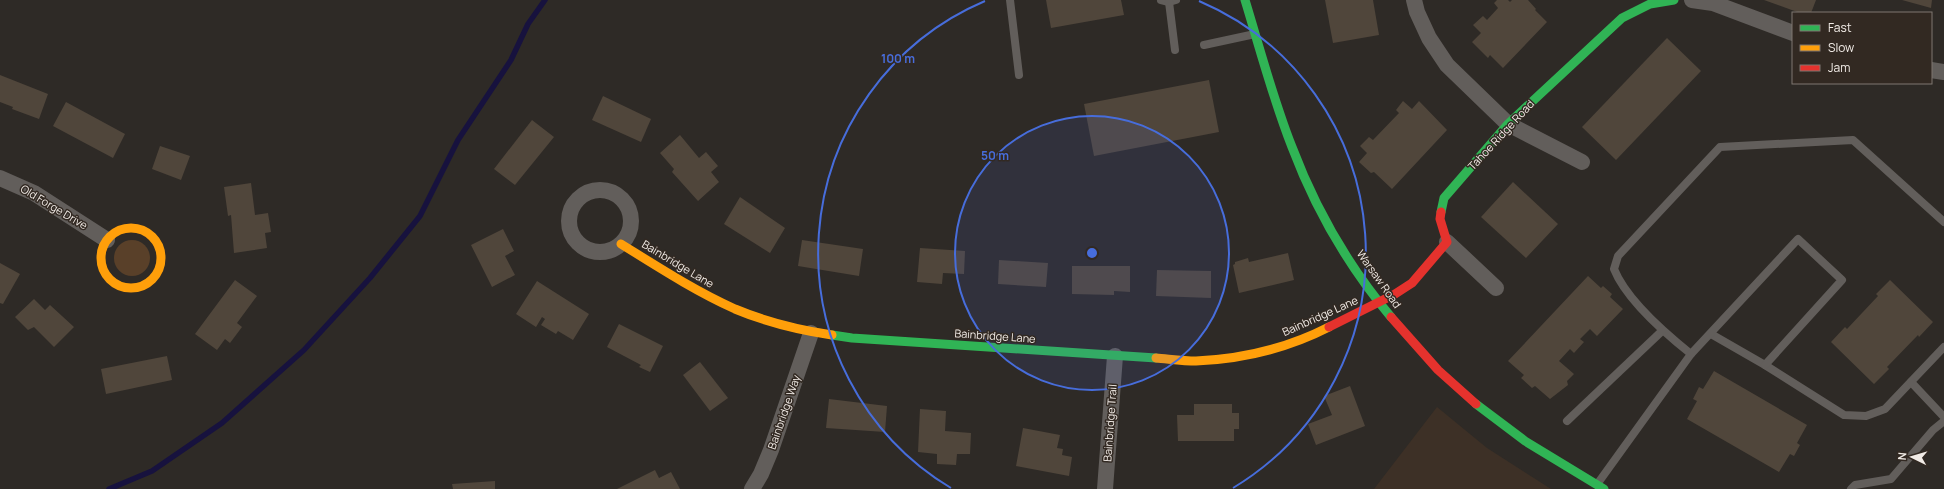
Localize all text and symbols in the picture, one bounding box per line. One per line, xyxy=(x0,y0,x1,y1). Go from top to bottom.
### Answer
legend xyxy=(1792,12,1932,84)
text: Fast xyxy=(1828,19,1852,36)
text: Slow xyxy=(1828,39,1854,56)
text: 100 m xyxy=(881,50,915,67)
text: Jam xyxy=(1828,59,1850,76)
street label: Tahoe Ridge Road xyxy=(1464,96,1537,173)
text: 50 m xyxy=(981,147,1009,164)
street label: Old Forge Drive xyxy=(18,181,91,233)
street label: Bainbridge Lane xyxy=(640,236,717,291)
centre of rings xyxy=(1085,246,1099,260)
street label: Warsaw Road xyxy=(1354,247,1405,311)
street label: Bainbridge Lane xyxy=(1280,292,1361,339)
street label: Bainbridge Lane xyxy=(954,325,1037,346)
street label: Bainbridge Way xyxy=(764,372,803,451)
street label: Bainbridge Trail xyxy=(1099,384,1120,462)
north arrow xyxy=(1892,437,1932,477)
text: N xyxy=(1894,451,1909,461)

